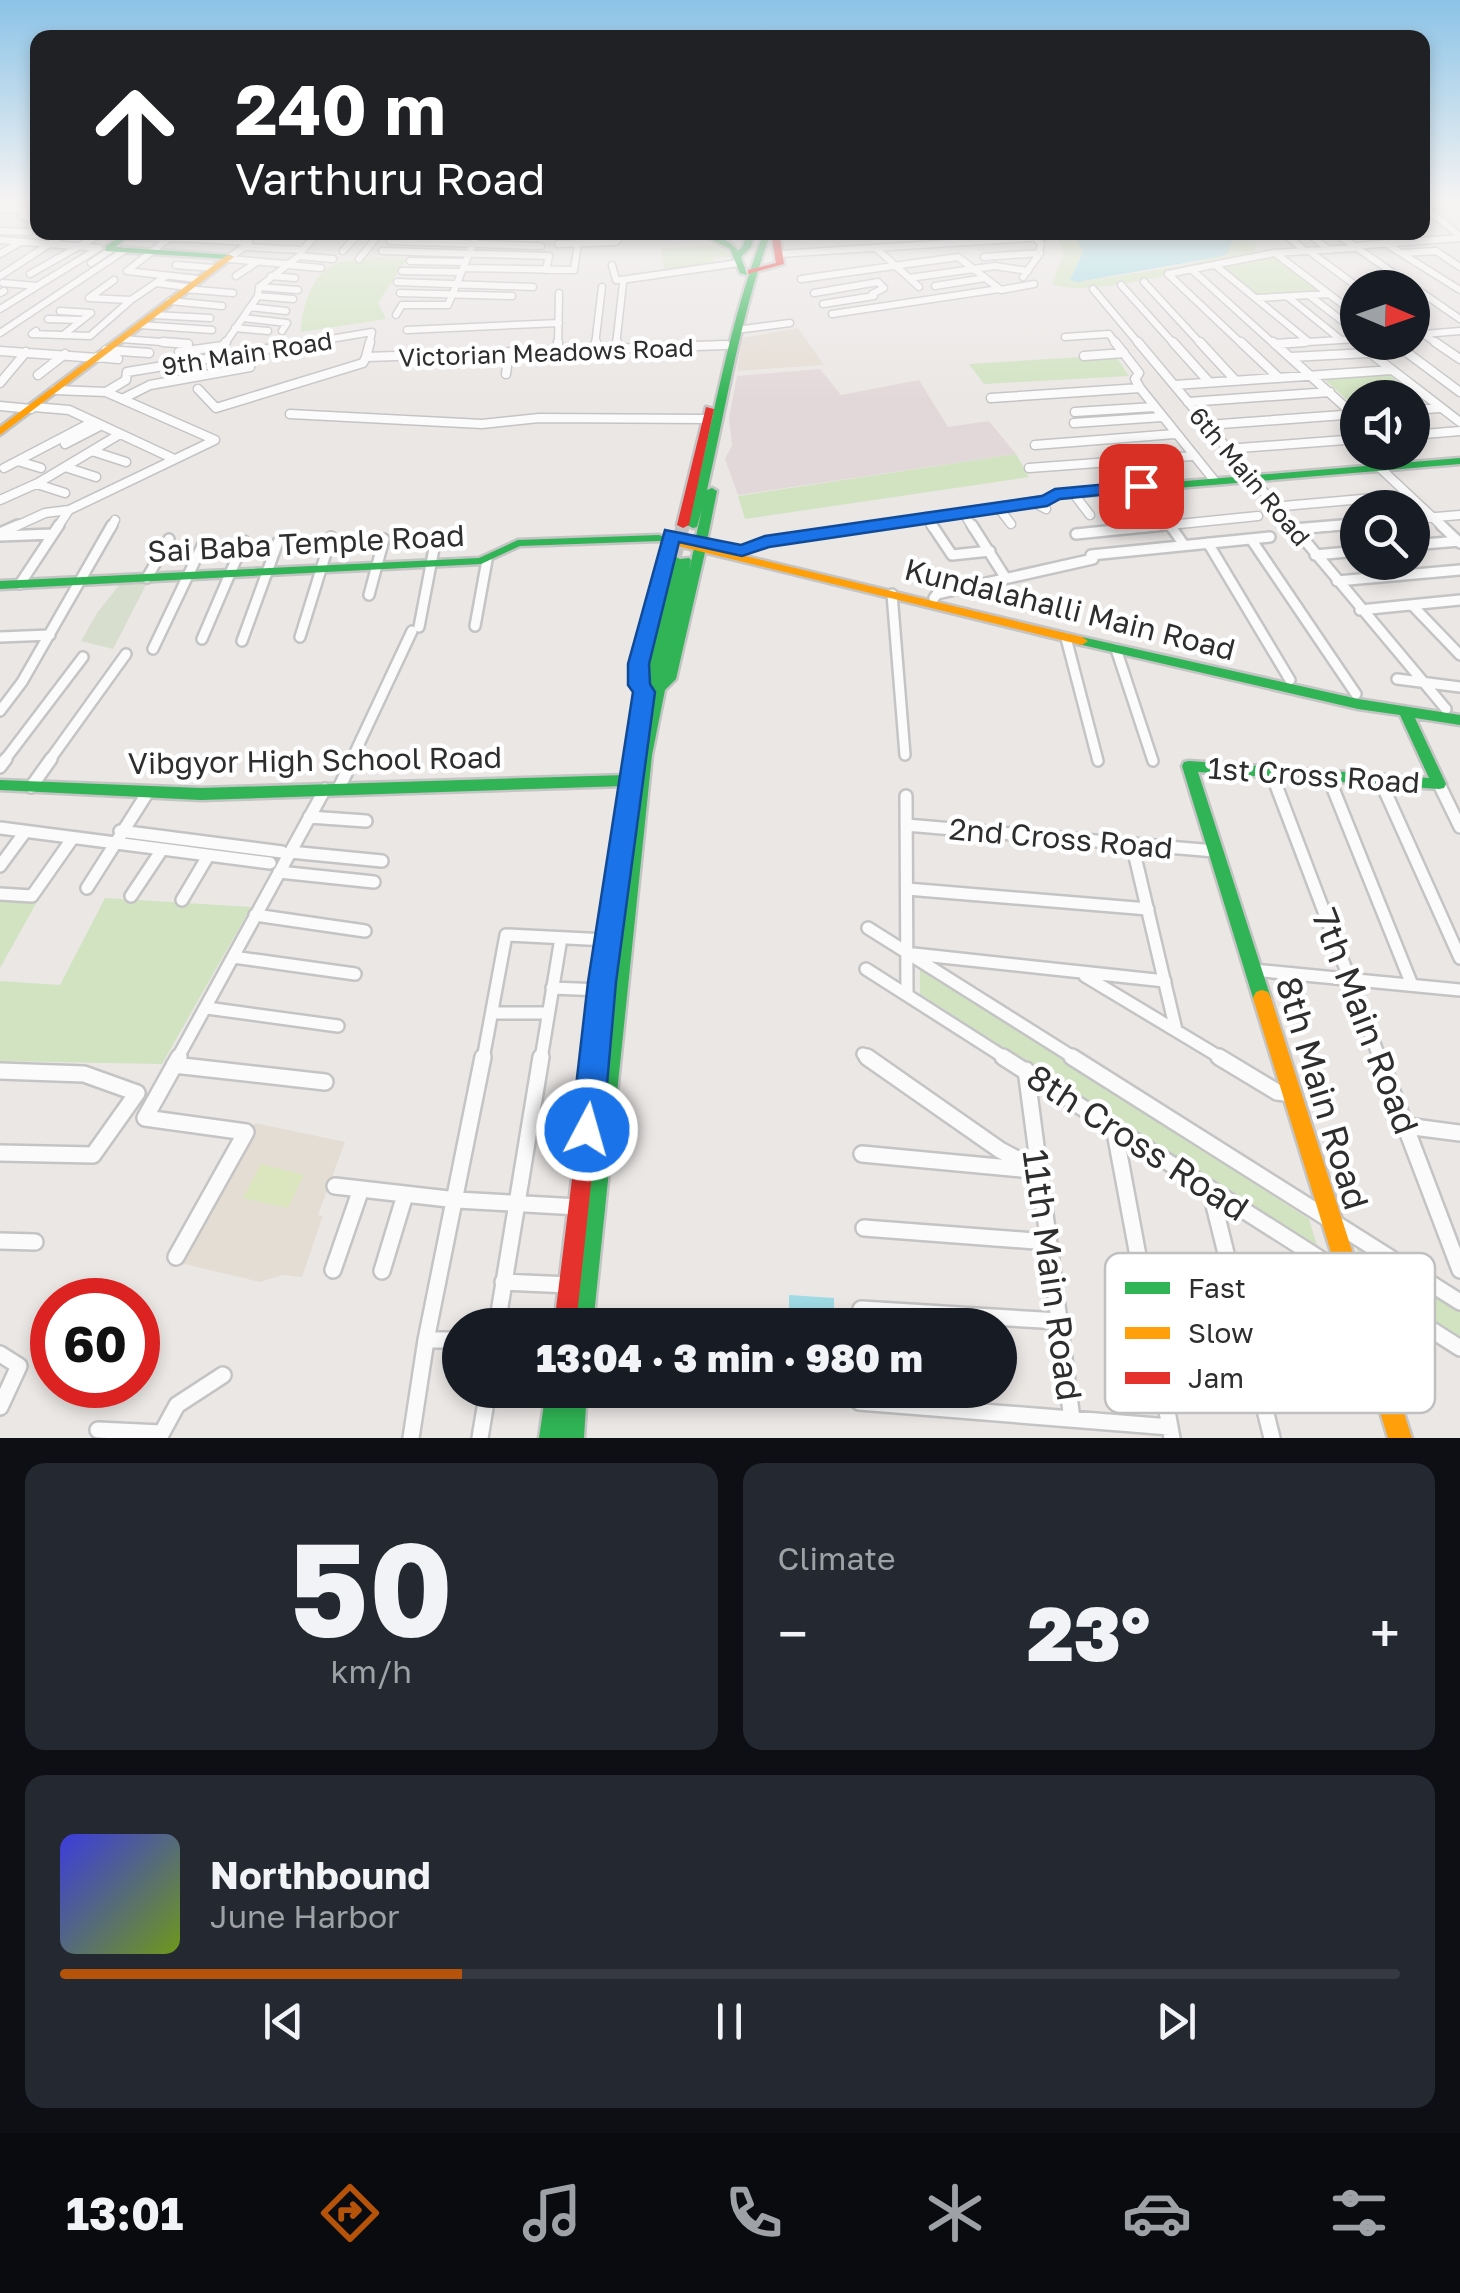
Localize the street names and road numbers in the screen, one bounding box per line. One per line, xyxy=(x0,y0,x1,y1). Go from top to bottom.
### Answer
street label: 9th Main Road xyxy=(160,324,334,382)
street label: Victorian Meadows Road xyxy=(398,331,694,373)
street label: 6th Main Road xyxy=(1183,400,1317,552)
street label: Sai Baba Temple Road xyxy=(146,517,466,569)
street label: Kundalahalli Main Road xyxy=(901,551,1239,667)
street label: Vibgyor High School Road xyxy=(128,739,502,781)
street label: 1st Cross Road xyxy=(1207,750,1421,800)
street label: 2nd Cross Road xyxy=(948,810,1174,866)
street label: 7th Main Road xyxy=(1304,902,1428,1140)
street label: 8th Main Road xyxy=(1268,972,1378,1214)
street label: 8th Cross Road xyxy=(1019,1055,1257,1229)
street label: 11th Main Road xyxy=(1015,1147,1091,1403)

